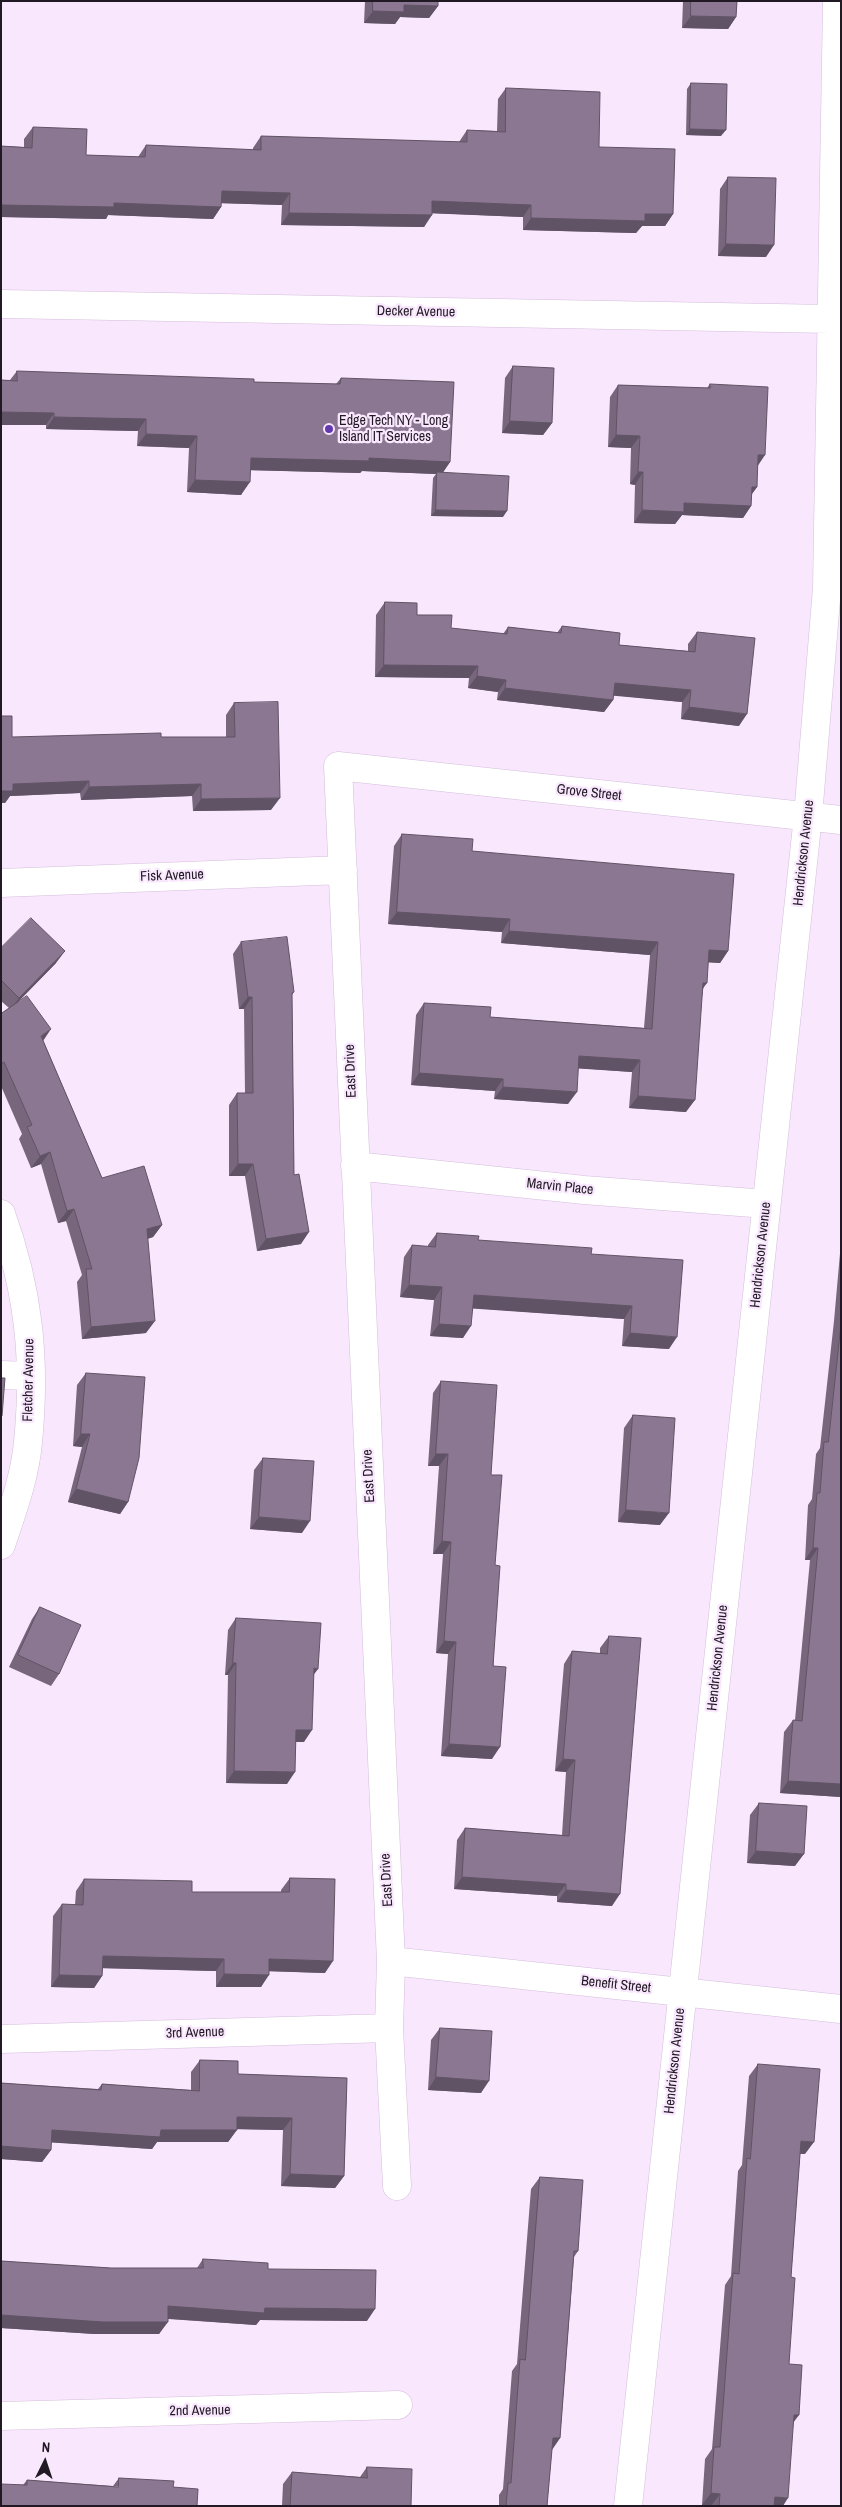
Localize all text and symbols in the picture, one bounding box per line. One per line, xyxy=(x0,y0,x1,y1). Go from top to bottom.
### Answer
street label: Decker Avenue xyxy=(377,303,455,321)
place label: Edge Tech NY - Long Island IT Services xyxy=(339,413,448,446)
marker: Edge Tech NY - Long Island IT Services xyxy=(323,423,335,435)
street label: Grove Street xyxy=(556,781,622,805)
street label: Hendrickson Avenue xyxy=(790,799,818,907)
street label: Fisk Avenue xyxy=(140,866,204,886)
street label: East Drive xyxy=(342,1044,360,1098)
street label: Marvin Place xyxy=(526,1175,594,1199)
street label: Hendrickson Avenue xyxy=(747,1201,775,1309)
street label: Fletcher Avenue xyxy=(20,1338,38,1422)
street label: East Drive xyxy=(359,1449,379,1503)
street label: Hendrickson Avenue xyxy=(704,1604,732,1712)
street label: East Drive xyxy=(377,1853,397,1907)
street label: Benefit Street xyxy=(580,1973,652,1997)
street label: Hendrickson Avenue xyxy=(661,2007,689,2115)
street label: 3rd Avenue xyxy=(165,2024,225,2042)
street label: 2nd Avenue xyxy=(169,2402,231,2420)
north arrow xyxy=(20,2437,70,2487)
text: N xyxy=(41,2438,51,2456)

